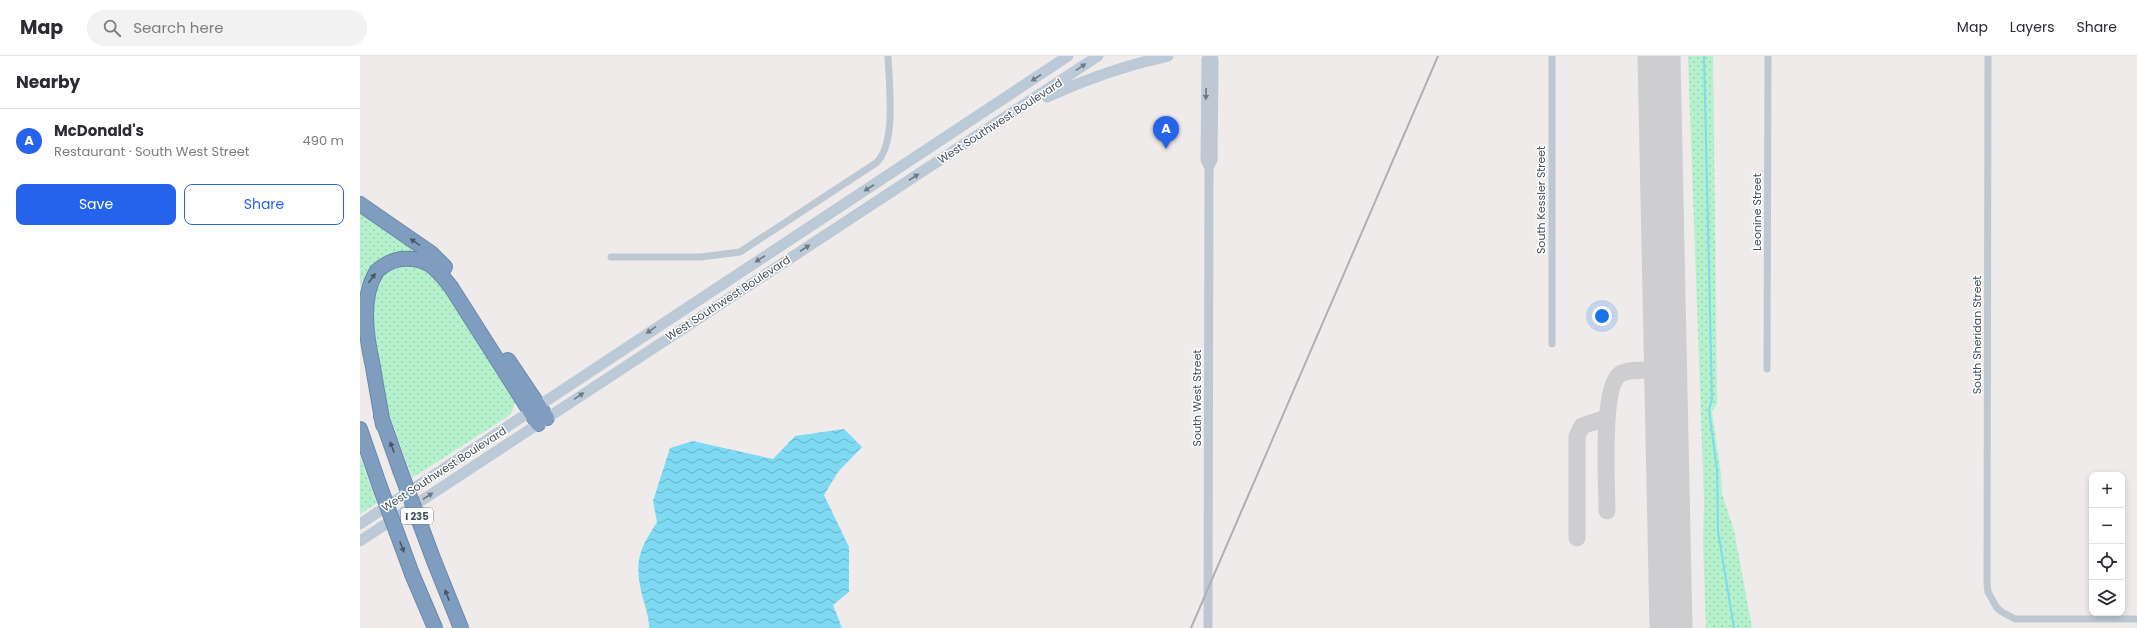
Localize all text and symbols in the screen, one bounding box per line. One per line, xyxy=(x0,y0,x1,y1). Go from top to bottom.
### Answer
search box xyxy=(87,10,367,46)
text: Map xyxy=(20,14,63,41)
icon: search xyxy=(101,17,123,39)
text: Search here xyxy=(133,17,224,38)
text: Map xyxy=(1957,17,1988,37)
text: Layers xyxy=(2010,17,2054,37)
text: Share xyxy=(2076,17,2117,37)
one-way arrow xyxy=(1076,63,1086,71)
text: Nearby xyxy=(16,70,80,94)
one-way arrow xyxy=(1030,74,1041,81)
street label: West Southwest Boulevard xyxy=(934,75,1066,167)
one-way arrow xyxy=(1203,88,1209,101)
pin: A xyxy=(1153,116,1179,149)
text: McDonald's xyxy=(54,120,144,141)
text: A xyxy=(24,131,34,150)
text: 490 m xyxy=(303,131,344,150)
text: Restaurant · South West Street xyxy=(54,142,250,161)
street label: South Kessler Street xyxy=(1533,146,1549,254)
one-way arrow xyxy=(908,173,919,181)
street label: Leonine Street xyxy=(1749,173,1765,251)
button: Save xyxy=(16,184,176,225)
button: Share xyxy=(184,184,344,225)
one-way arrow xyxy=(864,184,874,192)
one-way arrow xyxy=(410,238,420,246)
one-way arrow xyxy=(799,244,810,252)
street label: West Southwest Boulevard xyxy=(662,252,794,344)
one-way arrow xyxy=(755,255,765,263)
one-way arrow xyxy=(368,272,376,283)
street label: South Sheridan Street xyxy=(1969,276,1985,394)
your location xyxy=(1592,306,1612,326)
one-way arrow xyxy=(645,327,657,334)
street label: South West Street xyxy=(1189,350,1205,446)
one-way arrow xyxy=(573,393,585,400)
street label: West Southwest Boulevard xyxy=(378,423,510,515)
one-way arrow xyxy=(388,441,394,453)
map controls xyxy=(2089,472,2125,616)
button: + xyxy=(2089,472,2125,508)
one-way arrow xyxy=(422,493,433,500)
road number: I 235 xyxy=(401,508,433,524)
button: − xyxy=(2089,508,2125,544)
one-way arrow xyxy=(399,542,405,554)
button: locate xyxy=(2089,544,2125,580)
button: layers xyxy=(2089,580,2125,616)
one-way arrow xyxy=(444,588,450,600)

